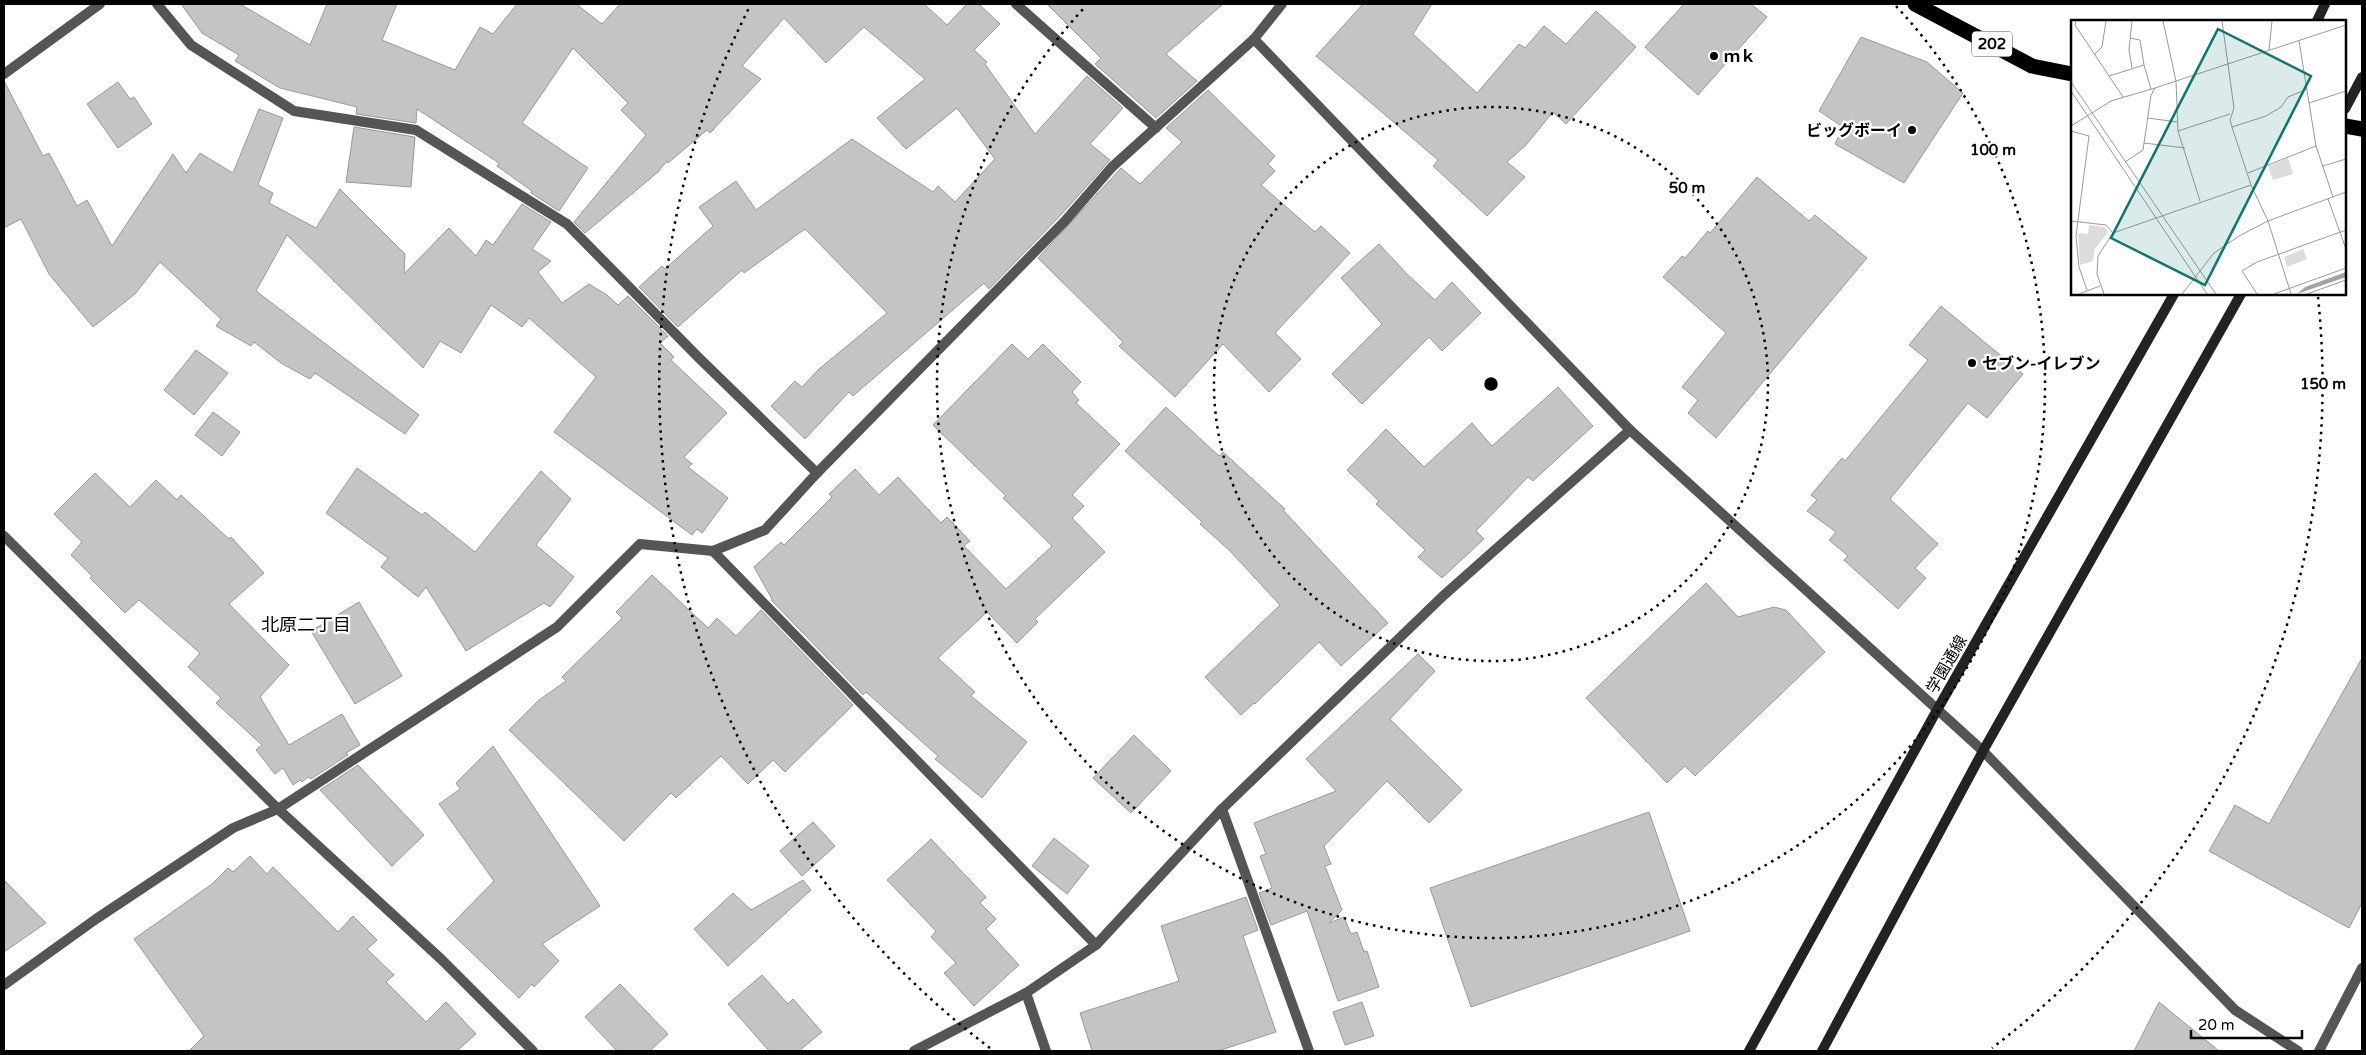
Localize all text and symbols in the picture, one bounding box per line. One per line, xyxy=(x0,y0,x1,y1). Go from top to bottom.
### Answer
inset map xyxy=(2071,20,2346,295)
road number: 202 xyxy=(1972,32,2012,56)
place label: ｍｋ xyxy=(1724,47,1756,67)
marker: ｍｋ xyxy=(1708,50,1720,62)
place label: ビッグボーイ xyxy=(1806,121,1902,141)
marker: ビッグボーイ xyxy=(1906,124,1918,136)
text: 100 m xyxy=(1970,141,2016,159)
text: 50 m xyxy=(1669,179,1705,197)
place label: セブン-イレブン xyxy=(1982,354,2101,374)
marker: セブン-イレブン xyxy=(1966,357,1978,369)
centre of rings xyxy=(1482,375,1500,393)
text: 150 m xyxy=(2300,375,2346,393)
district label: 北原二丁目 xyxy=(261,614,351,636)
street label: 学園通線 xyxy=(1922,632,1972,697)
scale bar xyxy=(2191,1008,2302,1040)
text: 20 m xyxy=(2198,1016,2235,1034)

